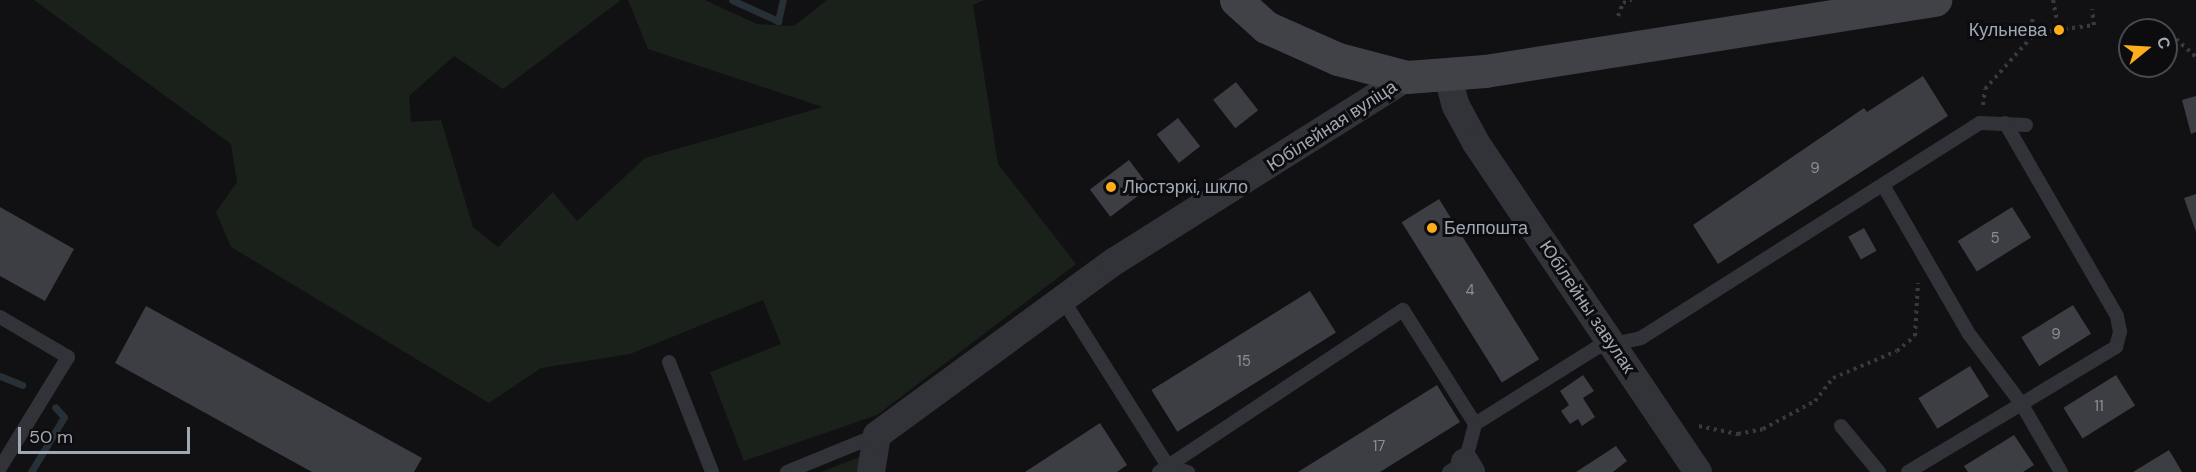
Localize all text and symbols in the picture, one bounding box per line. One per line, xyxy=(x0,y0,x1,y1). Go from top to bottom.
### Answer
north arrow xyxy=(2118,18,2178,78)
place label: Кульнева xyxy=(1969,19,2047,41)
marker: Кульнева xyxy=(2052,23,2066,37)
text: С xyxy=(2152,34,2175,52)
street label: Юбілейная вуліца xyxy=(1263,76,1401,176)
house number: 9 xyxy=(1810,160,1820,178)
place label: Люстэркі, шкло xyxy=(1123,176,1248,198)
marker: Люстэркі, шкло xyxy=(1104,180,1118,194)
place label: Белпошта xyxy=(1444,217,1528,239)
marker: Белпошта xyxy=(1425,221,1439,235)
house number: 5 xyxy=(1990,230,2000,248)
street label: Юбілейны завулак xyxy=(1535,237,1639,377)
house number: 4 xyxy=(1465,282,1475,300)
house number: 9 xyxy=(2051,326,2061,344)
house number: 15 xyxy=(1237,353,1251,371)
house number: 11 xyxy=(2094,398,2104,416)
scale bar xyxy=(21,415,194,453)
text: 50 m xyxy=(29,425,73,449)
house number: 17 xyxy=(1373,438,1385,456)

